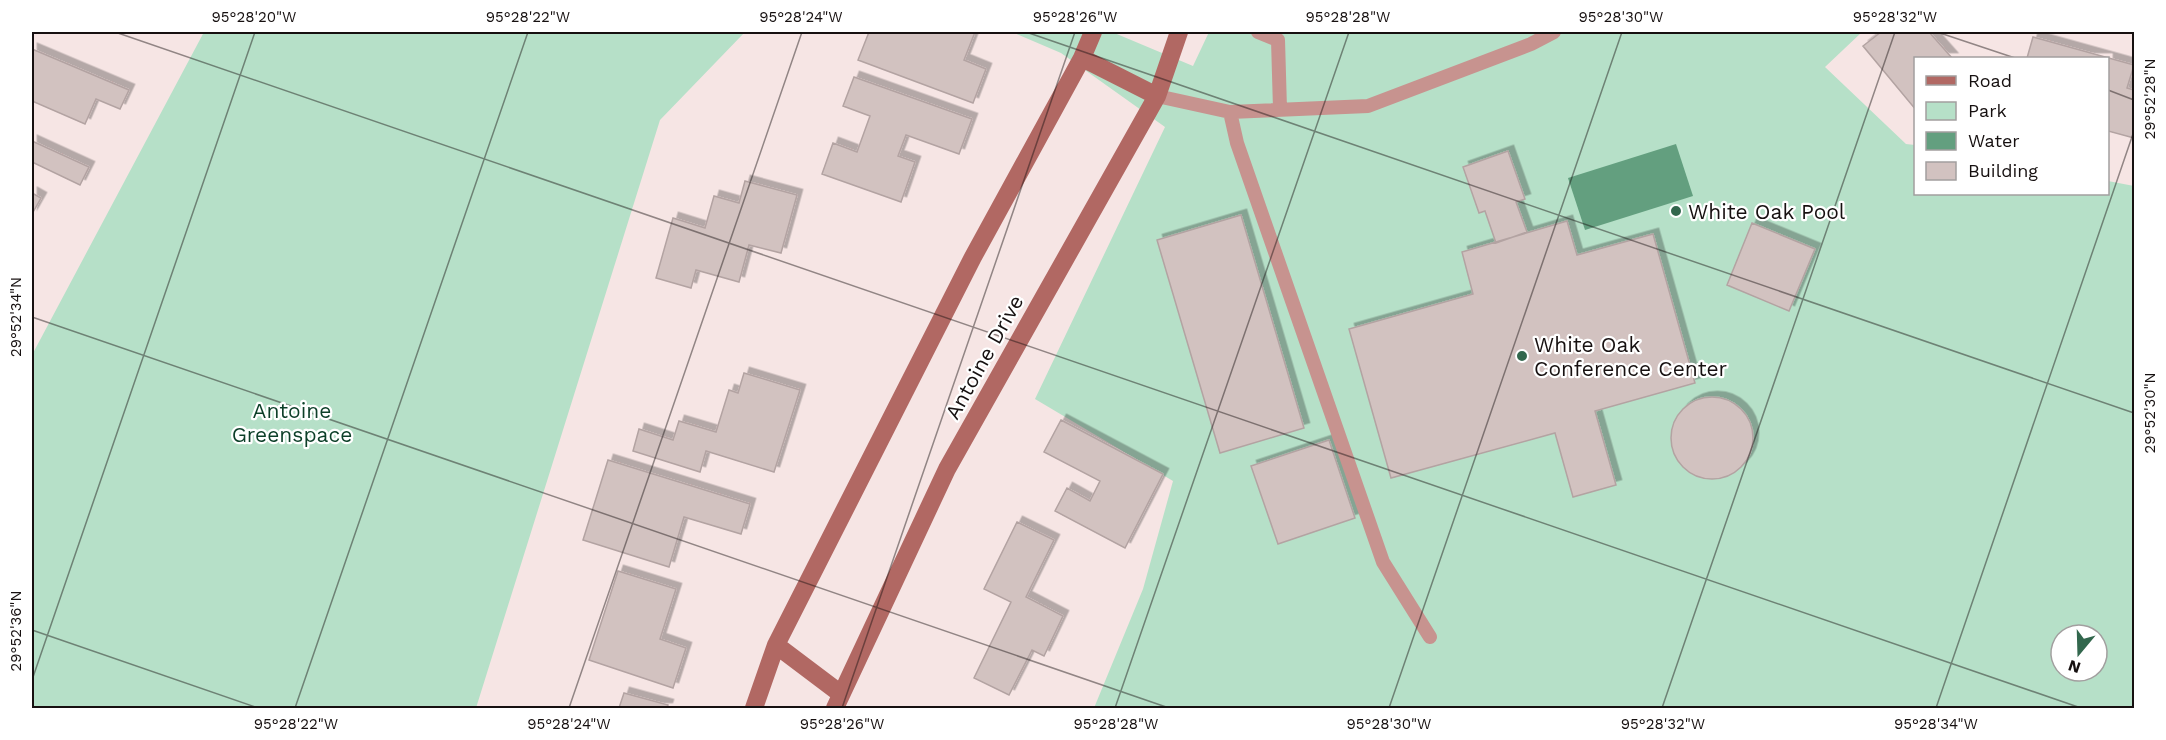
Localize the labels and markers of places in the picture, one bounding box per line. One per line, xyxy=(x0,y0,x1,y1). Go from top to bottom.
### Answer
place label: White Oak Pool xyxy=(1688,199,1846,224)
marker: White Oak Pool xyxy=(1669,204,1683,218)
place label: White Oak Conference Center xyxy=(1534,332,1728,381)
marker: White Oak Conference Center xyxy=(1515,349,1529,363)

